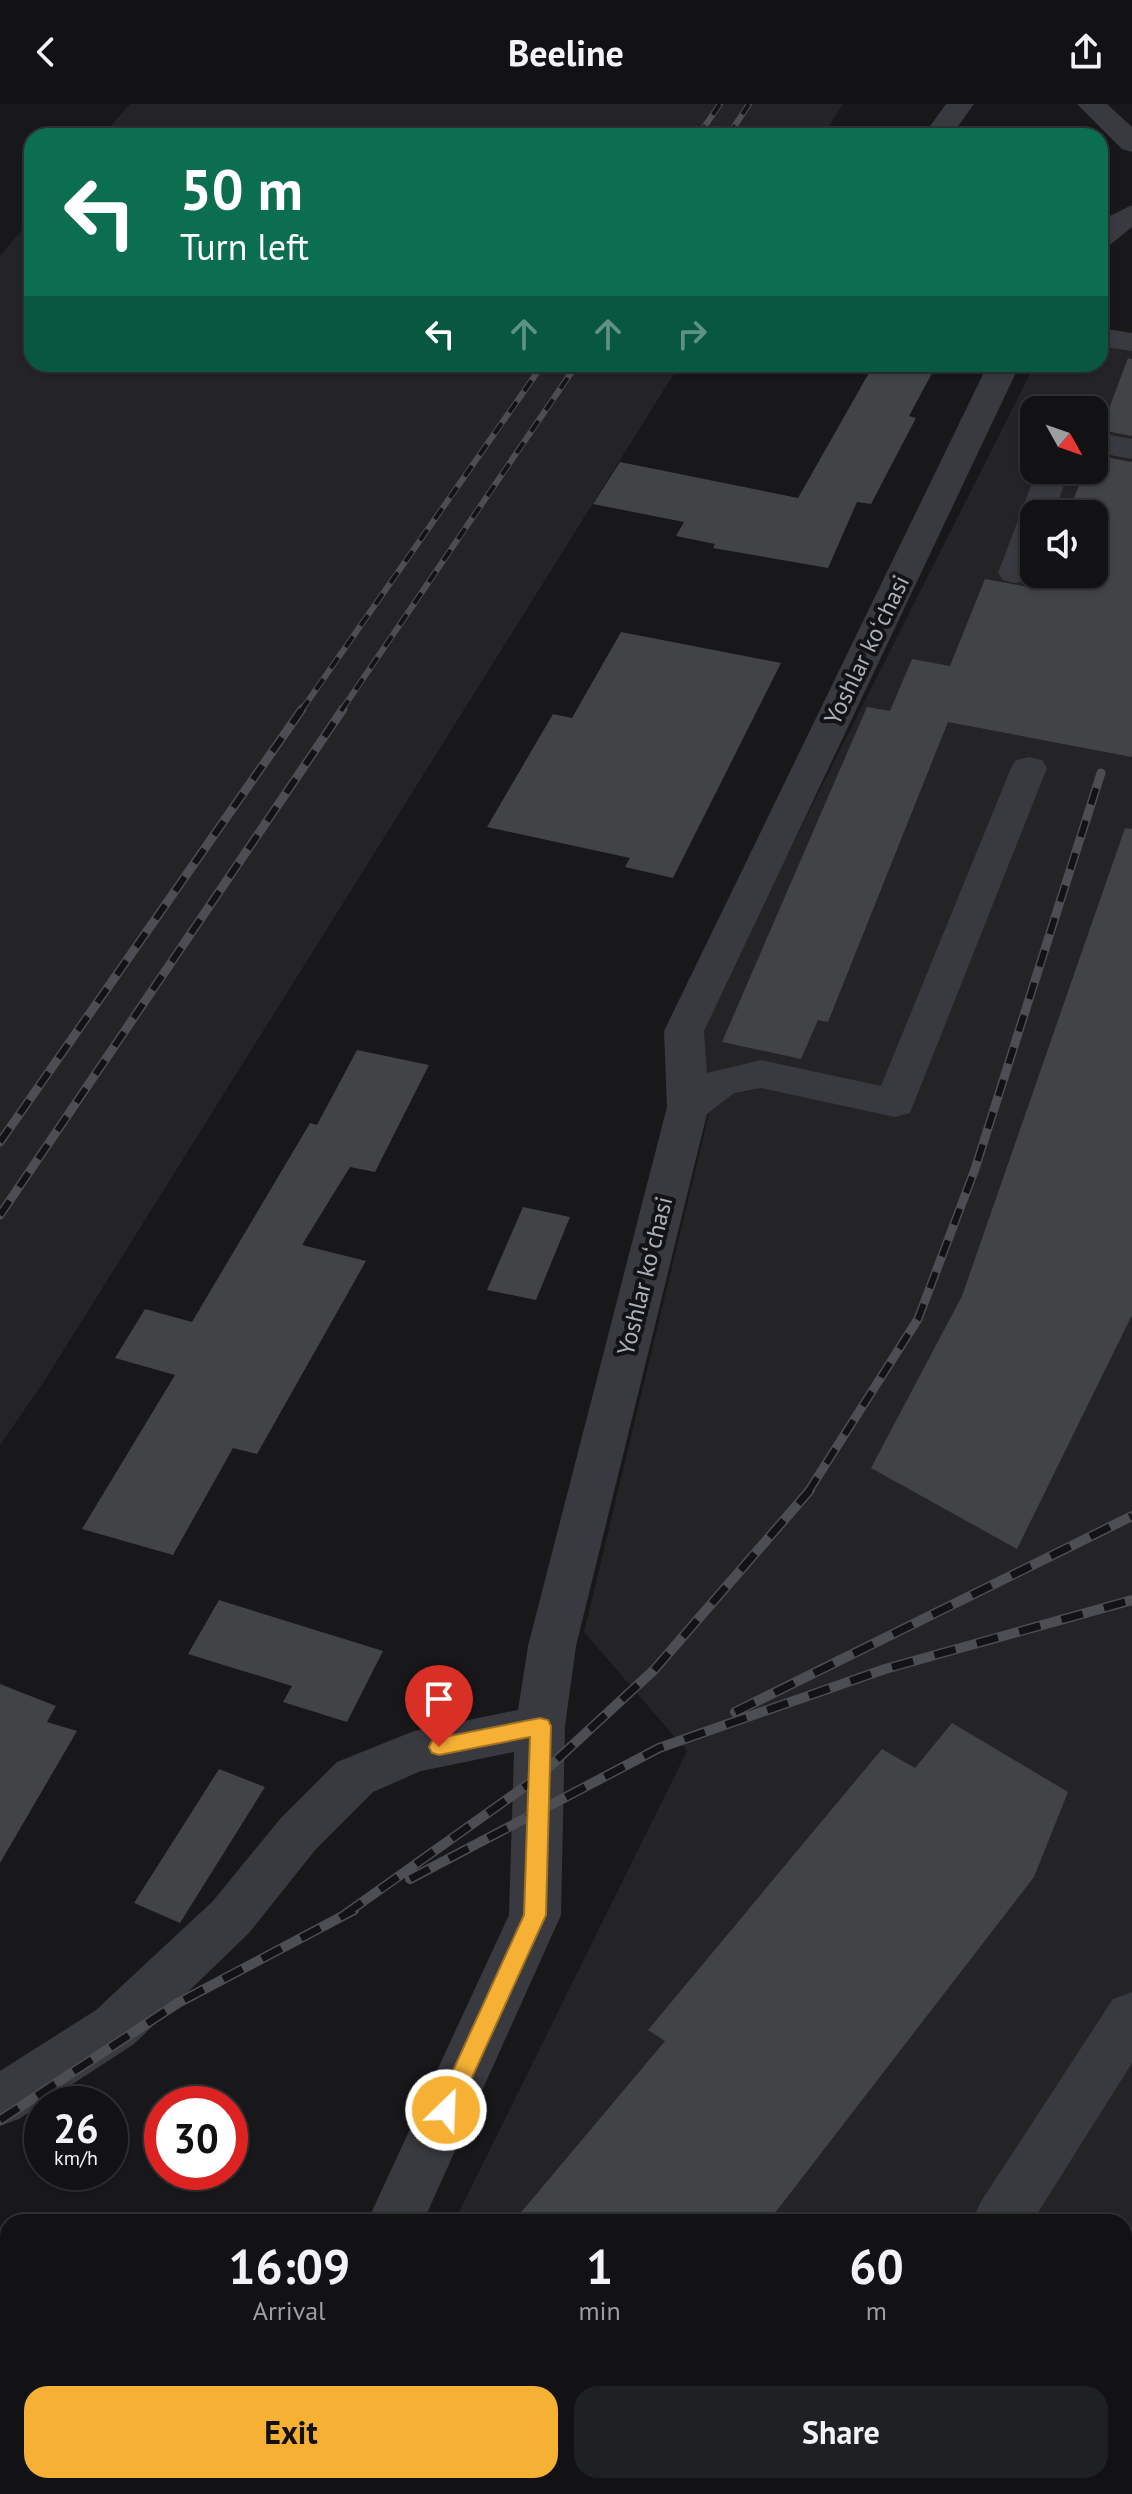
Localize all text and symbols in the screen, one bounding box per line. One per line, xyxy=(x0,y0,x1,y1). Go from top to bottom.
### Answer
text: Beeline xyxy=(508,29,624,76)
icon: back xyxy=(24,30,68,74)
icon: share xyxy=(1064,30,1108,74)
text: 50 m xyxy=(180,153,303,225)
icon: left xyxy=(48,160,152,264)
text: Turn left xyxy=(180,223,309,270)
icon: left xyxy=(418,312,462,356)
icon: ahead xyxy=(502,312,546,356)
icon: ahead xyxy=(586,312,630,356)
icon: right xyxy=(670,312,714,356)
north arrow xyxy=(1020,396,1108,484)
map controls xyxy=(1020,396,1108,588)
button: sound xyxy=(1020,500,1108,588)
street label: Yoshlar koʻchasi xyxy=(817,570,916,730)
street label: Yoshlar koʻchasi xyxy=(610,1193,679,1359)
pin xyxy=(405,1665,473,1747)
icon: arrive xyxy=(417,1677,461,1721)
position arrow xyxy=(404,2068,488,2152)
speed limit sign: 30 xyxy=(144,2086,248,2190)
text: 26 xyxy=(53,2102,99,2154)
text: km/h xyxy=(54,2145,98,2171)
text: 16:09 xyxy=(228,2235,350,2297)
text: 1 xyxy=(586,2235,613,2297)
text: 60 xyxy=(849,2235,904,2297)
text: Arrival xyxy=(253,2294,326,2327)
text: min xyxy=(579,2294,621,2327)
text: m xyxy=(866,2294,887,2327)
button: Exit xyxy=(24,2386,558,2478)
button: Share xyxy=(574,2386,1108,2478)

